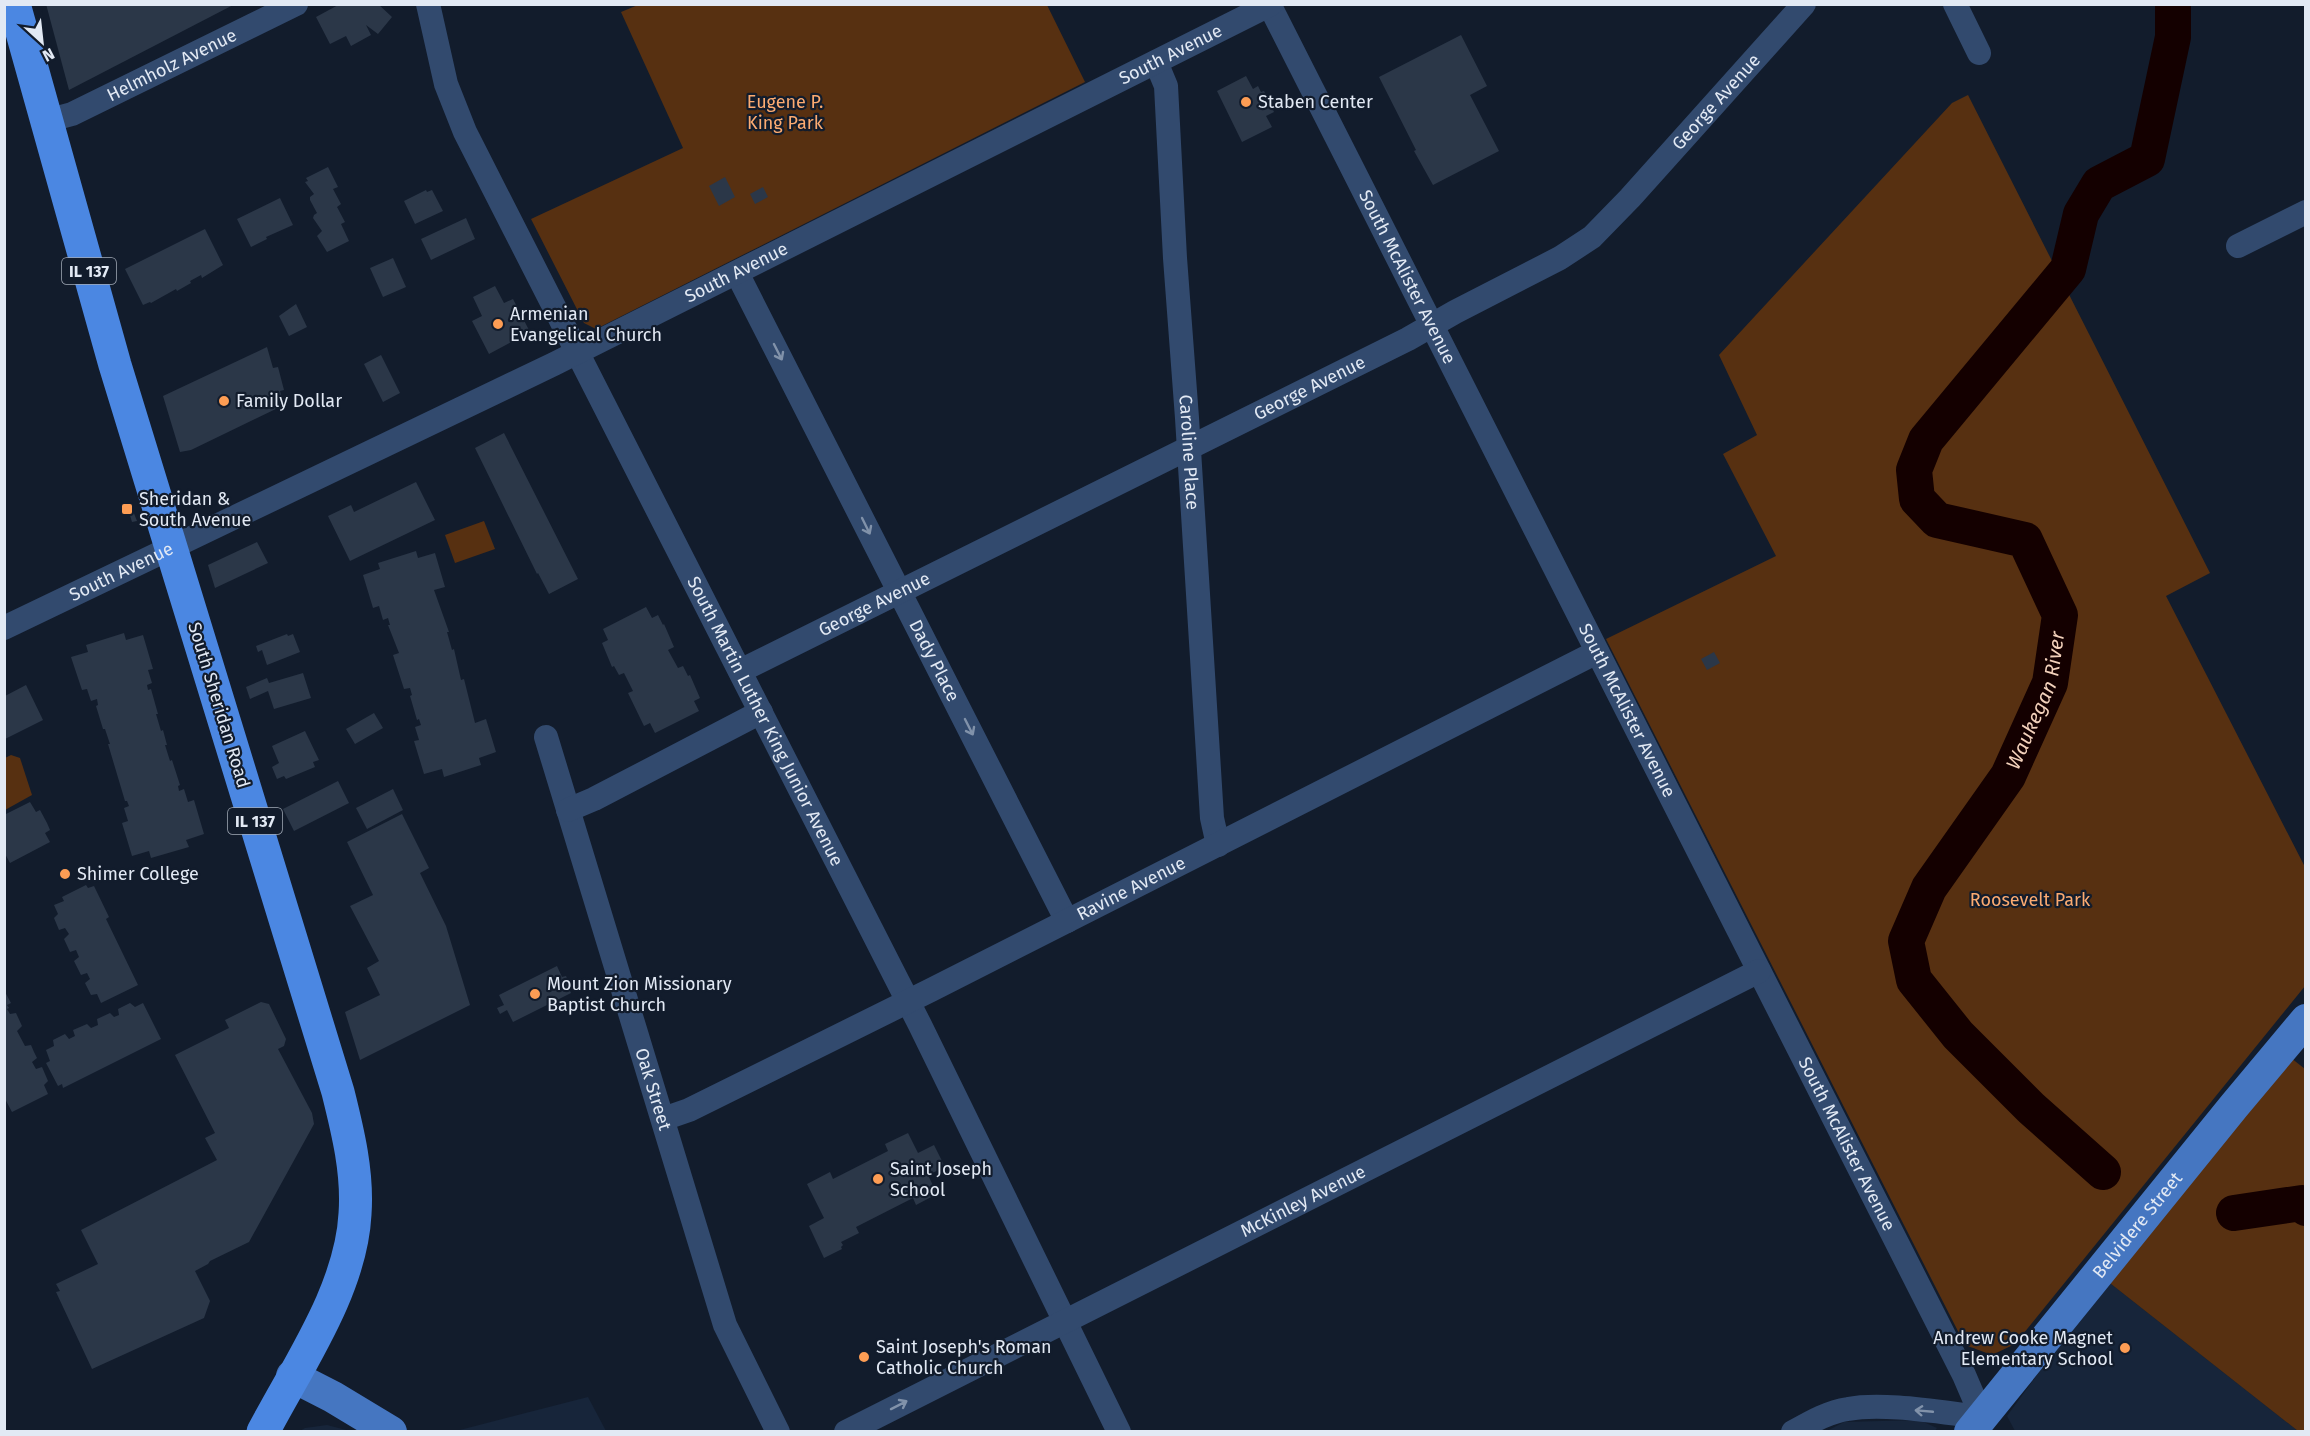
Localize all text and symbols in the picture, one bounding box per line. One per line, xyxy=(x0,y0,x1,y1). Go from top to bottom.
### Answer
north arrow xyxy=(12,12,72,72)
street label: South Avenue xyxy=(1115,19,1226,89)
street label: Helmholz Avenue xyxy=(103,24,240,106)
text: N xyxy=(40,44,58,66)
street label: George Avenue xyxy=(1667,49,1765,155)
park label: Eugene P. King Park xyxy=(747,91,824,134)
place label: Staben Center xyxy=(1258,91,1373,113)
marker: Staben Center xyxy=(1239,95,1253,109)
street label: South McAlister Avenue xyxy=(1354,186,1461,368)
street label: South Avenue xyxy=(681,237,791,308)
road number: IL 137 xyxy=(62,258,116,284)
place label: Armenian Evangelical Church xyxy=(510,303,662,346)
marker: Armenian Evangelical Church xyxy=(491,317,505,331)
one-way arrow xyxy=(773,343,784,361)
street label: George Avenue xyxy=(1250,351,1369,425)
place label: Family Dollar xyxy=(236,390,342,412)
marker: Family Dollar xyxy=(217,394,231,408)
street label: Caroline Place xyxy=(1174,394,1204,511)
place label: Sheridan & South Avenue xyxy=(139,488,251,531)
marker: Sheridan & South Avenue xyxy=(120,502,134,516)
one-way arrow xyxy=(860,517,872,535)
street label: South Avenue xyxy=(66,537,177,606)
street label: George Avenue xyxy=(815,567,934,641)
street label: South Martin Luther King Junior Avenue xyxy=(682,573,848,870)
street label: Dady Place xyxy=(904,616,964,705)
street label: South Sheridan Road xyxy=(183,619,255,791)
street label: South McAlister Avenue xyxy=(1574,620,1680,801)
water label: Waukegan River xyxy=(2001,629,2070,773)
one-way arrow xyxy=(964,718,976,736)
road number: IL 137 xyxy=(228,808,282,834)
street label: Ravine Avenue xyxy=(1073,852,1189,925)
place label: Shimer College xyxy=(77,863,199,885)
marker: Shimer College xyxy=(58,867,72,881)
park label: Roosevelt Park xyxy=(1970,889,2091,911)
place label: Mount Zion Missionary Baptist Church xyxy=(547,973,732,1016)
marker: Mount Zion Missionary Baptist Church xyxy=(528,987,542,1001)
street label: Oak Street xyxy=(630,1045,676,1133)
street label: South McAlister Avenue xyxy=(1794,1053,1900,1234)
place label: Saint Joseph School xyxy=(890,1158,992,1201)
street label: McKinley Avenue xyxy=(1237,1160,1369,1242)
street label: Belvidere Street xyxy=(2088,1167,2187,1283)
marker: Saint Joseph School xyxy=(871,1172,885,1186)
place label: Andrew Cooke Magnet Elementary School xyxy=(1933,1327,2113,1370)
place label: Saint Joseph's Roman Catholic Church xyxy=(876,1336,1052,1379)
marker: Andrew Cooke Magnet Elementary School xyxy=(2118,1341,2132,1355)
marker: Saint Joseph's Roman Catholic Church xyxy=(857,1350,871,1364)
one-way arrow xyxy=(889,1399,907,1411)
one-way arrow xyxy=(1914,1405,1934,1416)

